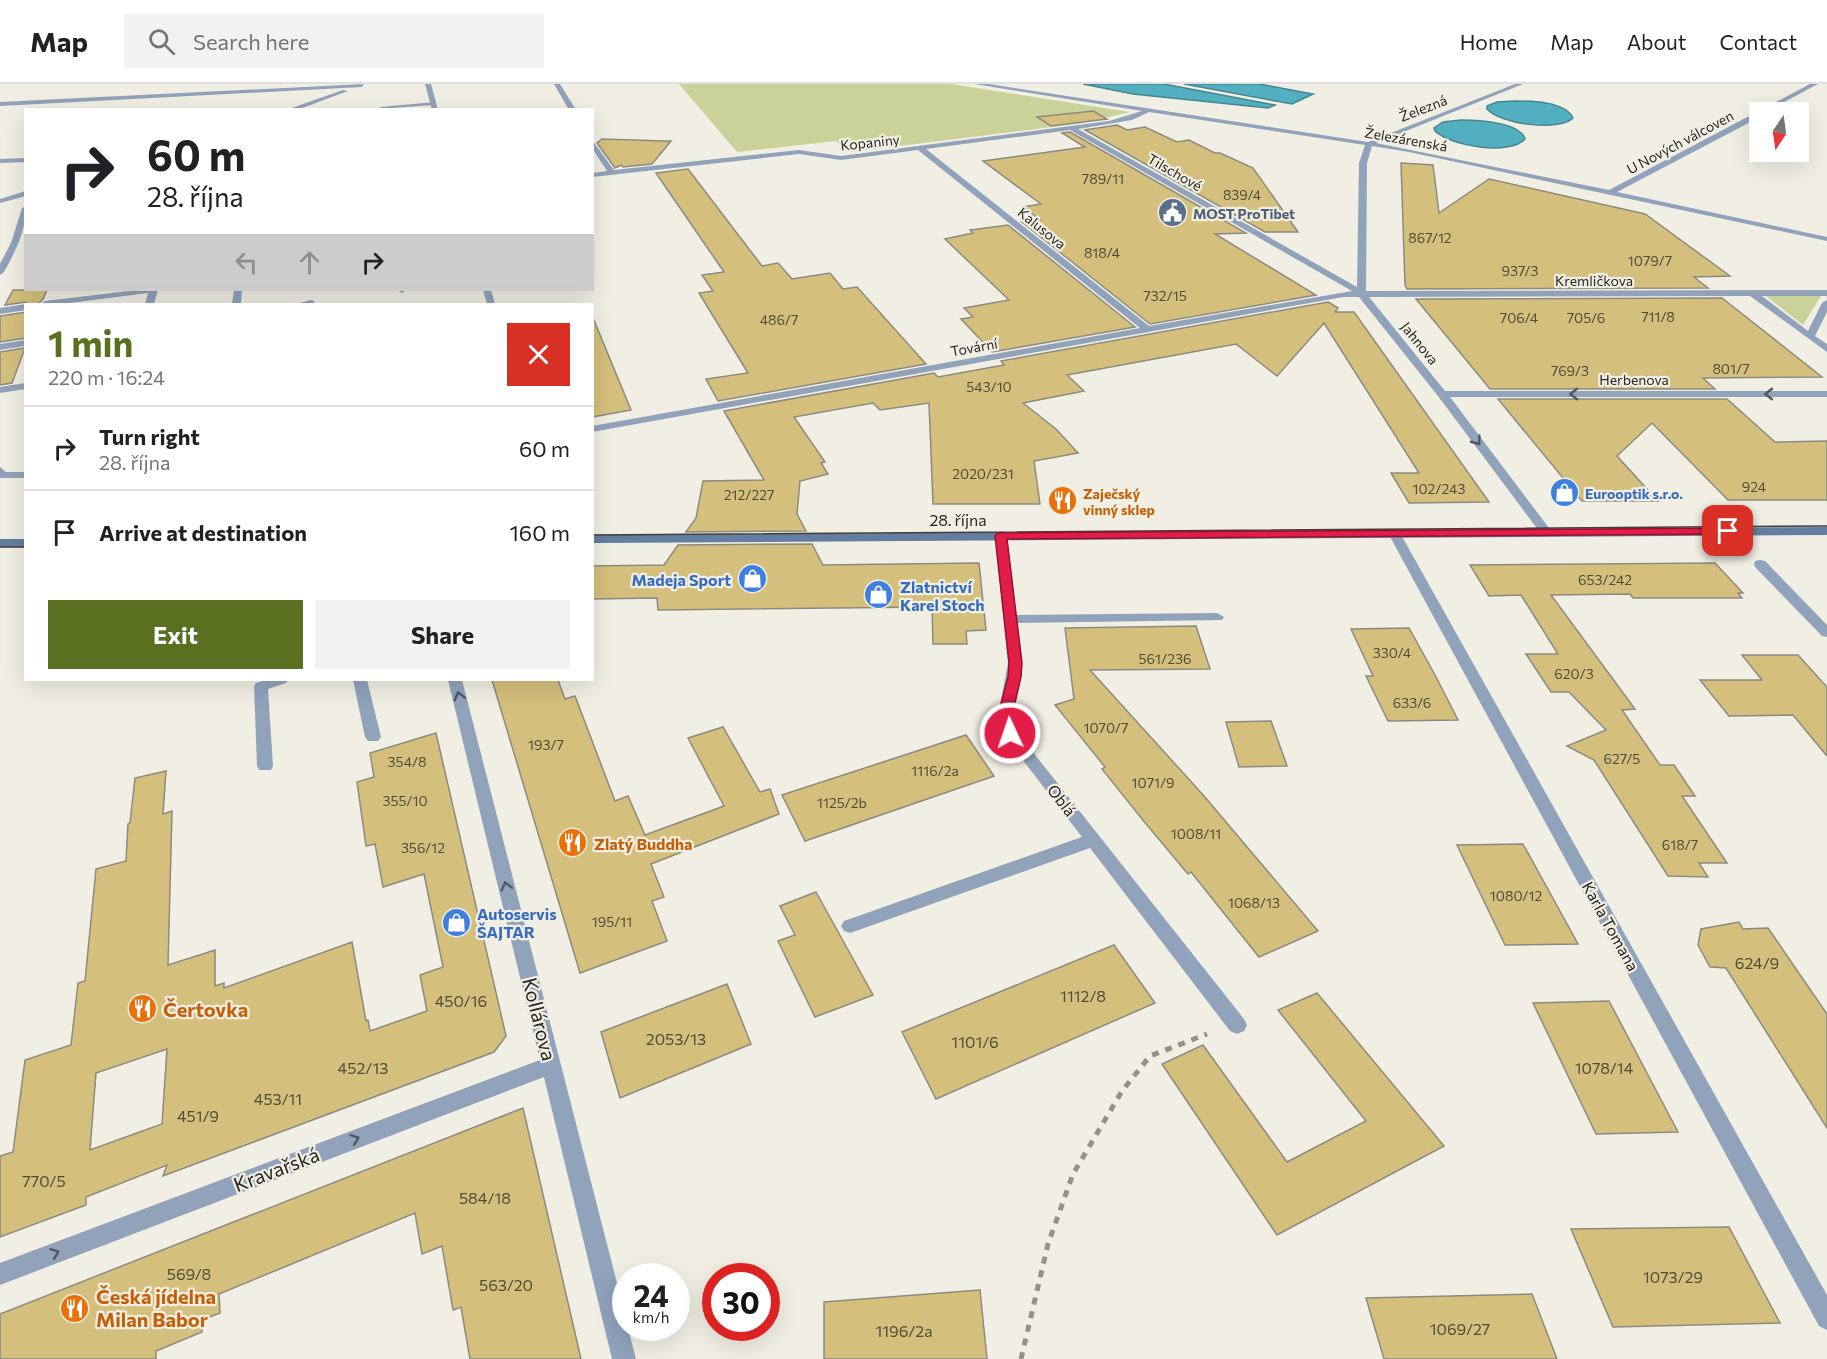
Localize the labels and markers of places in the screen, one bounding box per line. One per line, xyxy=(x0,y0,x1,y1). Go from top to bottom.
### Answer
public building icon: MOST ProTibet xyxy=(1156,197,1188,229)
place label: MOST ProTibet xyxy=(1193,205,1295,222)
shop icon: Eurooptik s.r.o. xyxy=(1548,477,1580,509)
restaurant icon: Zaječský vinný sklep xyxy=(1046,485,1078,517)
place label: Zaječský vinný sklep xyxy=(1083,485,1155,518)
place label: Eurooptik s.r.o. xyxy=(1585,485,1683,502)
pin xyxy=(1702,505,1753,556)
shop icon: Madeja Sport xyxy=(736,563,768,595)
place label: Madeja Sport xyxy=(632,570,731,589)
place label: Zlatnictví Karel Stoch xyxy=(900,577,985,614)
shop icon: Zlatnictví Karel Stoch xyxy=(863,579,895,611)
restaurant icon: Zlatý Buddha xyxy=(557,827,589,859)
place label: Zlatý Buddha xyxy=(594,834,693,853)
place label: Autoservis ŠAJTAR xyxy=(477,904,557,941)
shop icon: Autoservis ŠAJTAR xyxy=(440,906,472,938)
restaurant icon: Čertovka xyxy=(126,993,158,1025)
place label: Čertovka xyxy=(163,997,248,1021)
place label: Česká jídelna Milan Babor xyxy=(96,1284,216,1331)
restaurant icon: Česká jídelna Milan Babor xyxy=(59,1292,91,1324)

